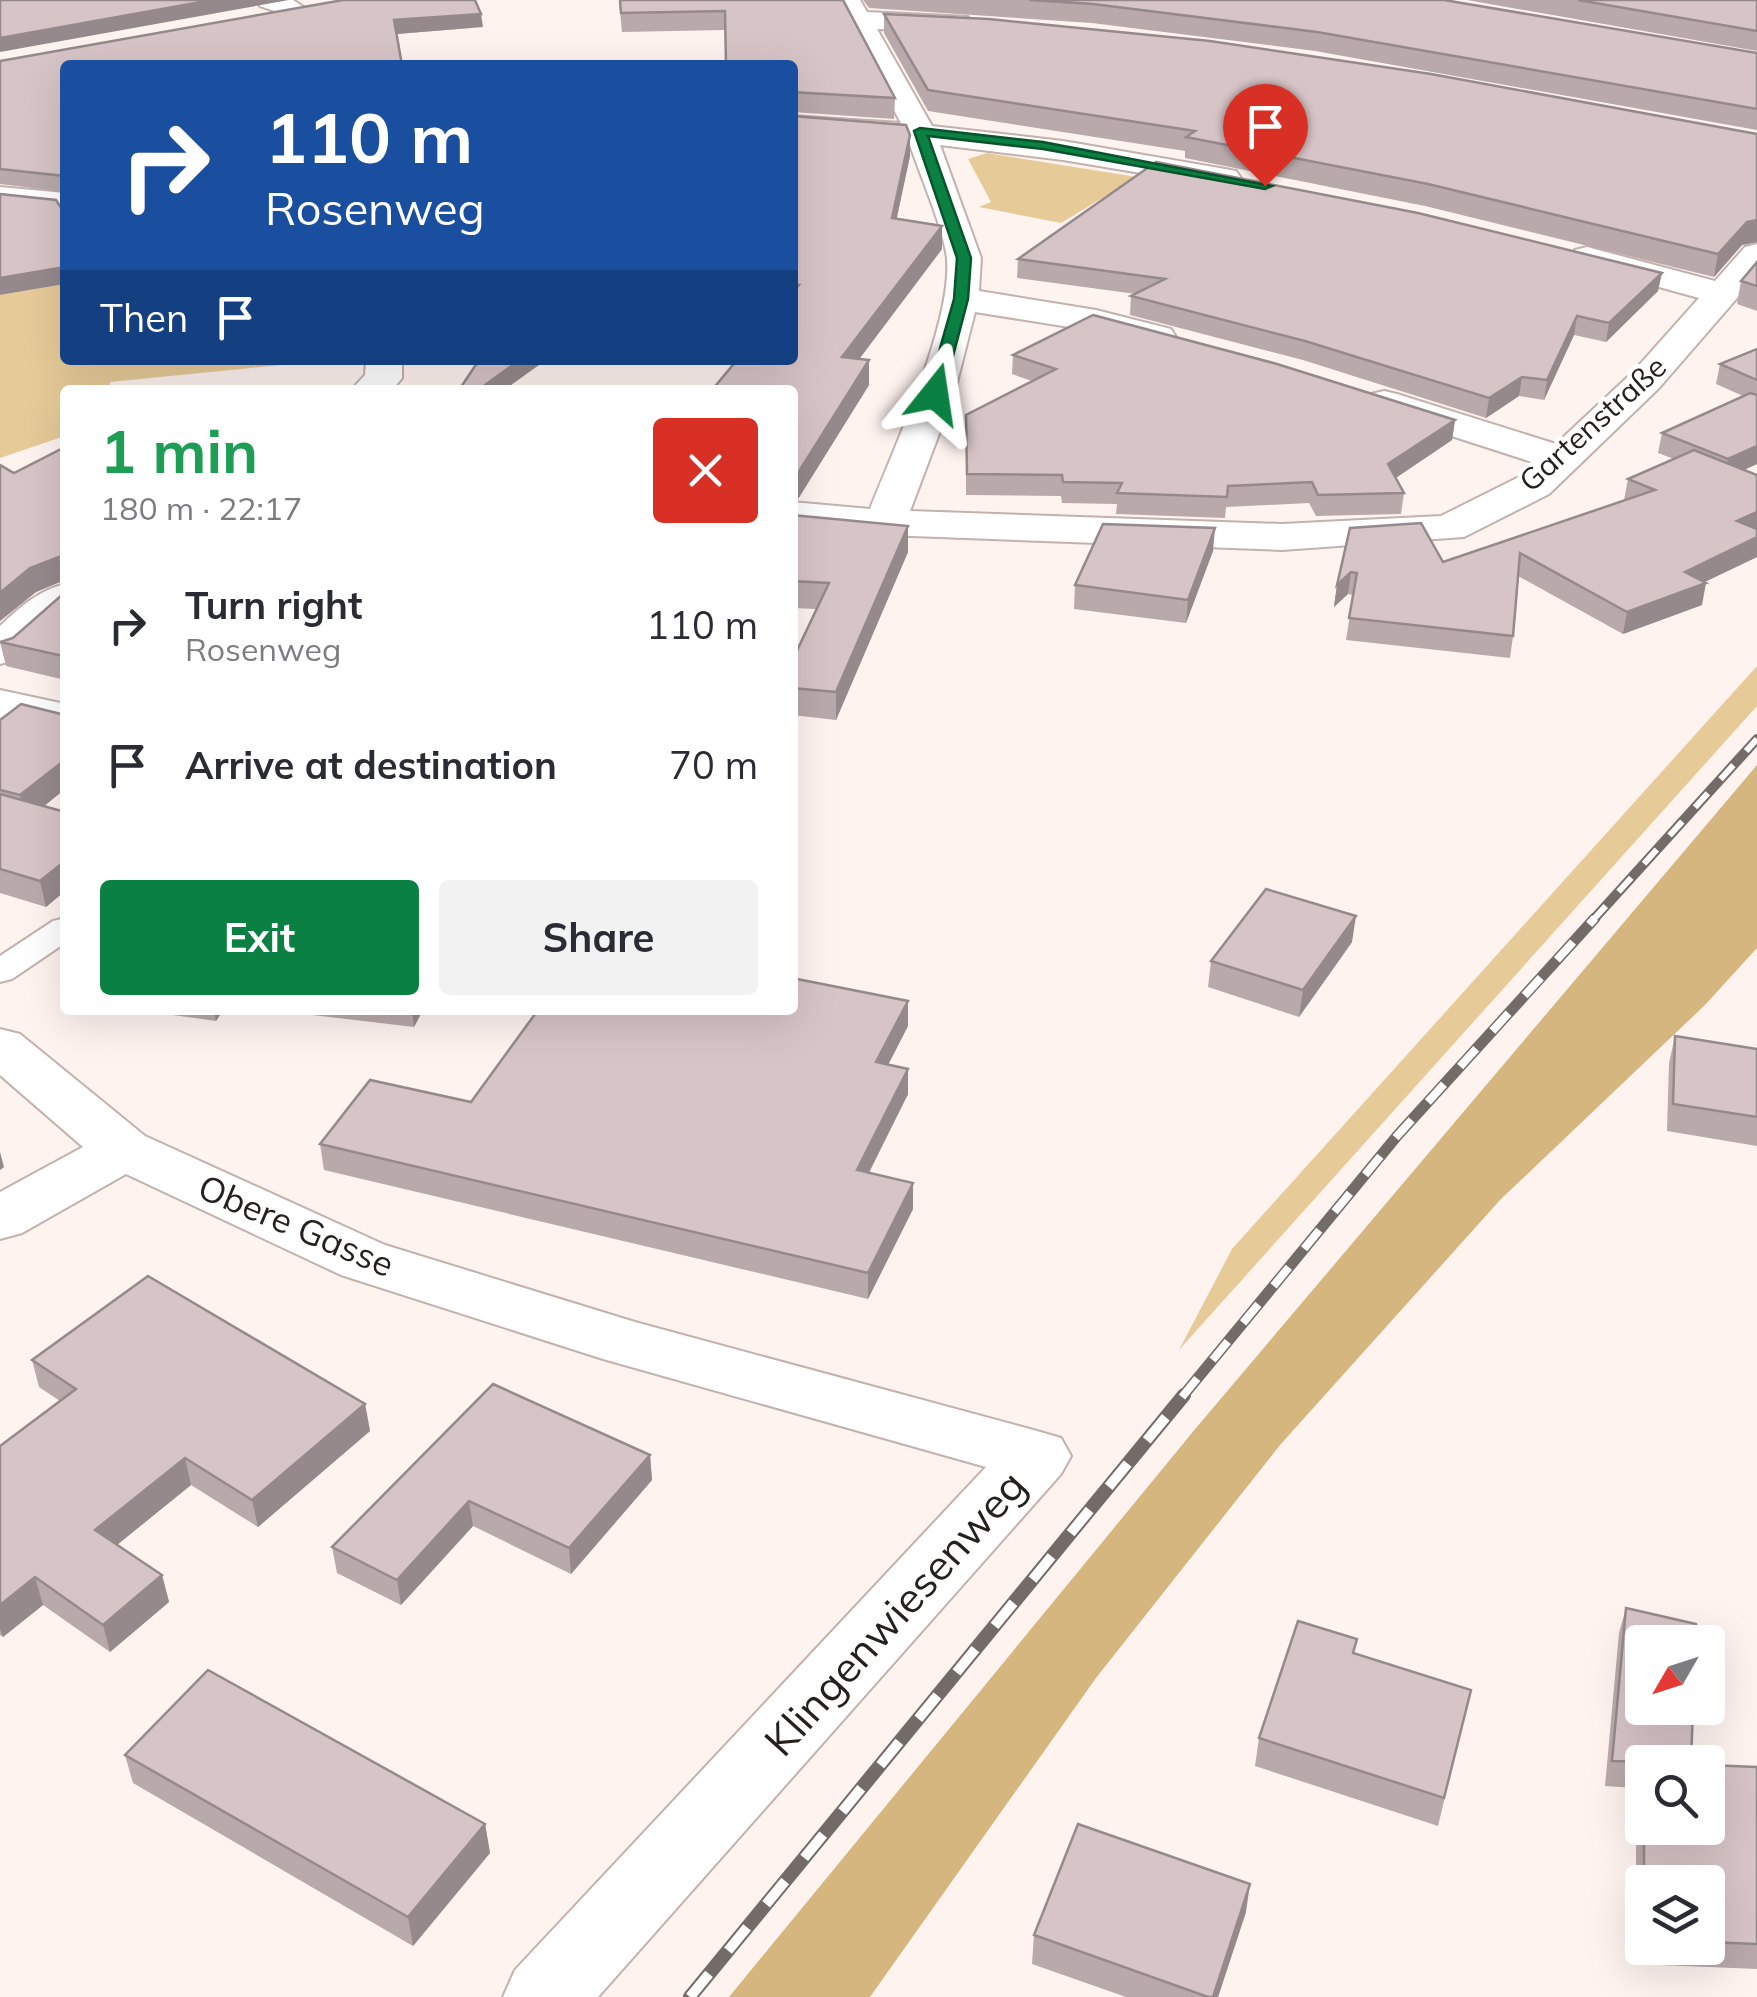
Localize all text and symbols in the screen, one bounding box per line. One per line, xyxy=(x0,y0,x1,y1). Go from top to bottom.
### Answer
pin xyxy=(1223,84,1308,187)
text: 110 m xyxy=(265,93,473,181)
icon: arrive xyxy=(1238,99,1293,154)
icon: right xyxy=(100,100,230,230)
text: Rosenweg xyxy=(265,180,485,236)
icon: arrive xyxy=(208,290,263,345)
text: Then xyxy=(100,294,188,342)
position arrow xyxy=(883,342,987,446)
street label: Gartenstraße xyxy=(1511,347,1674,499)
text: 1 min xyxy=(100,413,258,488)
button: close xyxy=(653,418,758,523)
text: 180 m · 22:17 xyxy=(100,488,302,528)
text: Turn right xyxy=(185,581,362,629)
icon: right xyxy=(100,598,155,653)
text: 110 m xyxy=(646,601,758,649)
text: Rosenweg xyxy=(185,629,341,669)
icon: arrive xyxy=(100,738,155,793)
text: Arrive at destination xyxy=(185,741,557,789)
text: 70 m xyxy=(669,741,758,789)
button: Exit xyxy=(100,880,419,995)
button: Share xyxy=(439,880,758,995)
street label: Obere Gasse xyxy=(192,1164,401,1286)
street label: Klingenwiesenweg xyxy=(753,1459,1037,1766)
north arrow xyxy=(1625,1625,1725,1725)
map controls xyxy=(1625,1625,1725,1965)
button: search xyxy=(1625,1745,1725,1845)
button: layers xyxy=(1625,1865,1725,1965)

